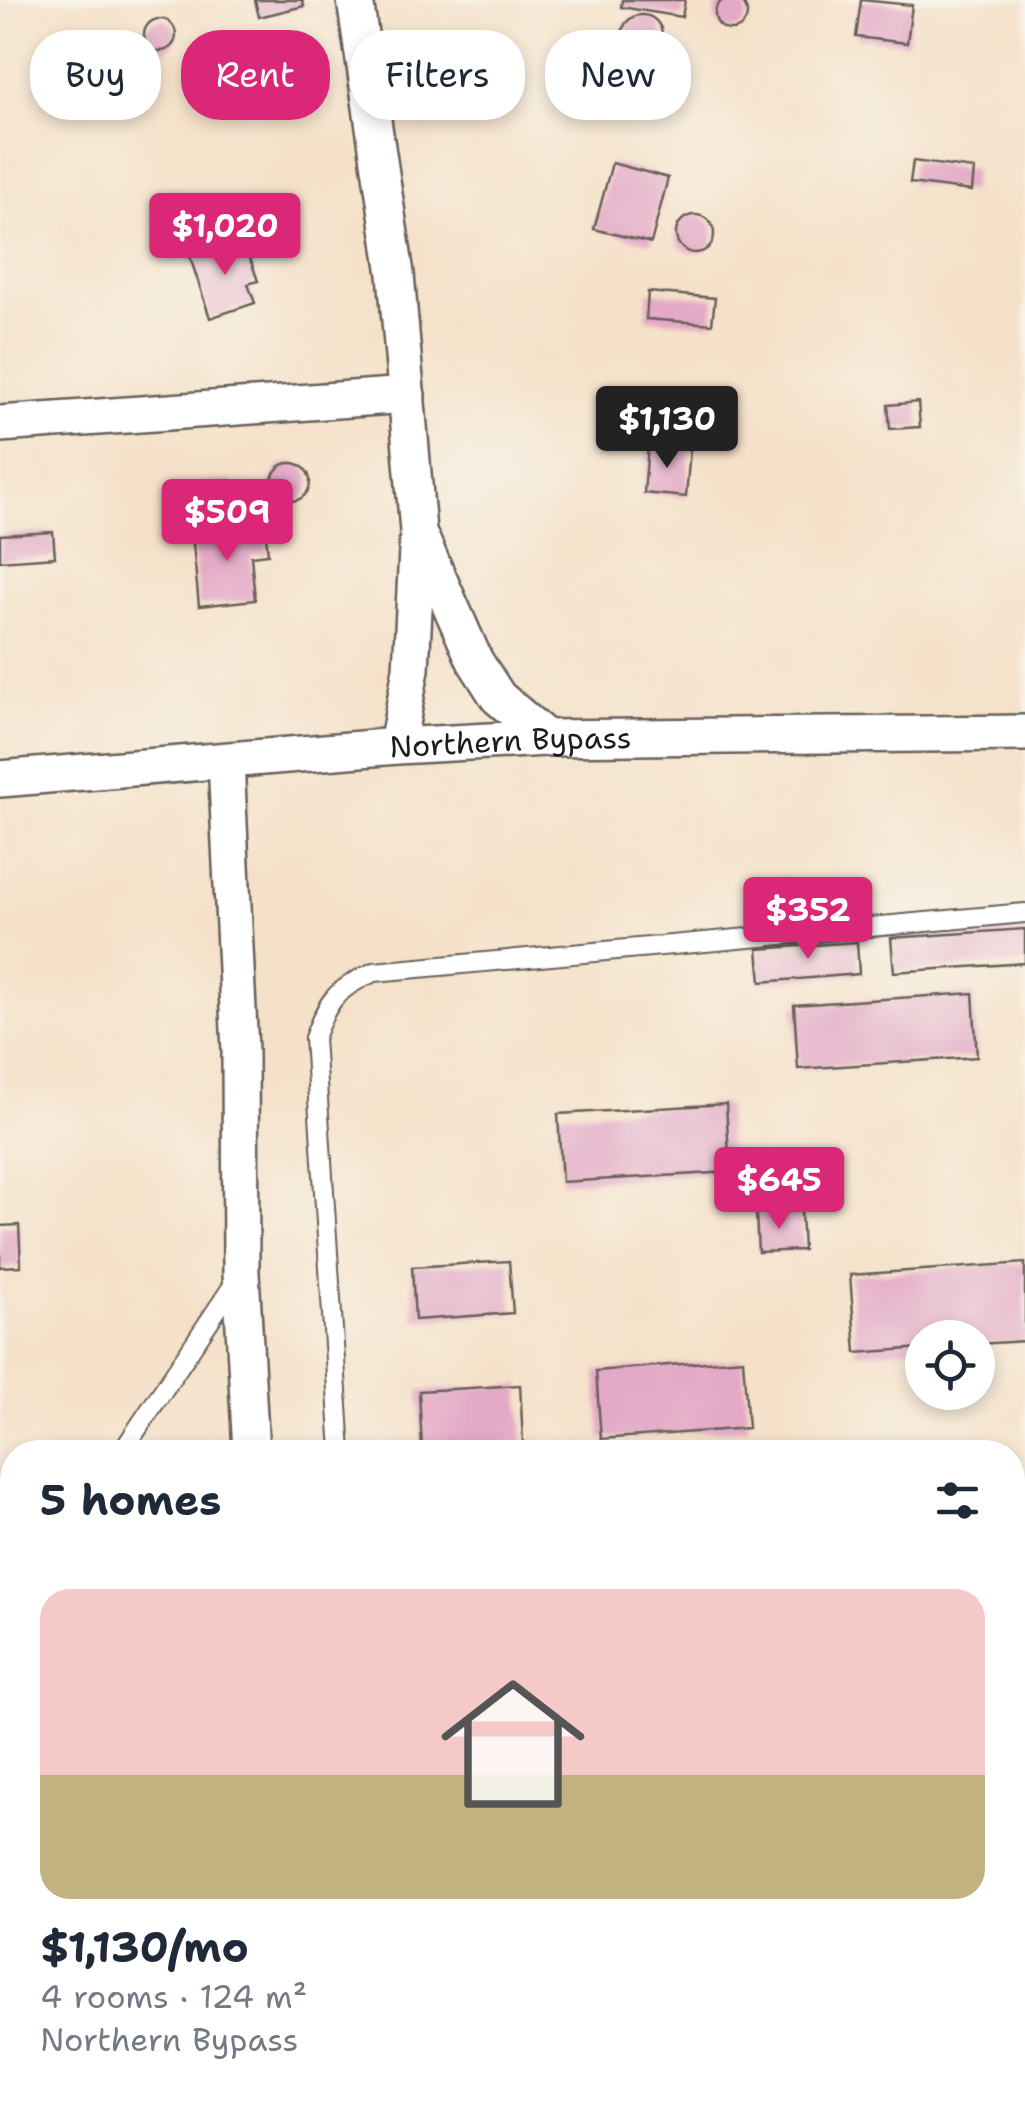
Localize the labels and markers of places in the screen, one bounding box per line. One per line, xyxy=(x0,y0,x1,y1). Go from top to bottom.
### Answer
pin: $1,020 xyxy=(144,193,306,278)
pin: $1,130 xyxy=(586,386,748,471)
pin: $509 xyxy=(168,479,286,564)
pin: $352 xyxy=(749,877,867,962)
pin: $645 xyxy=(720,1147,838,1232)

